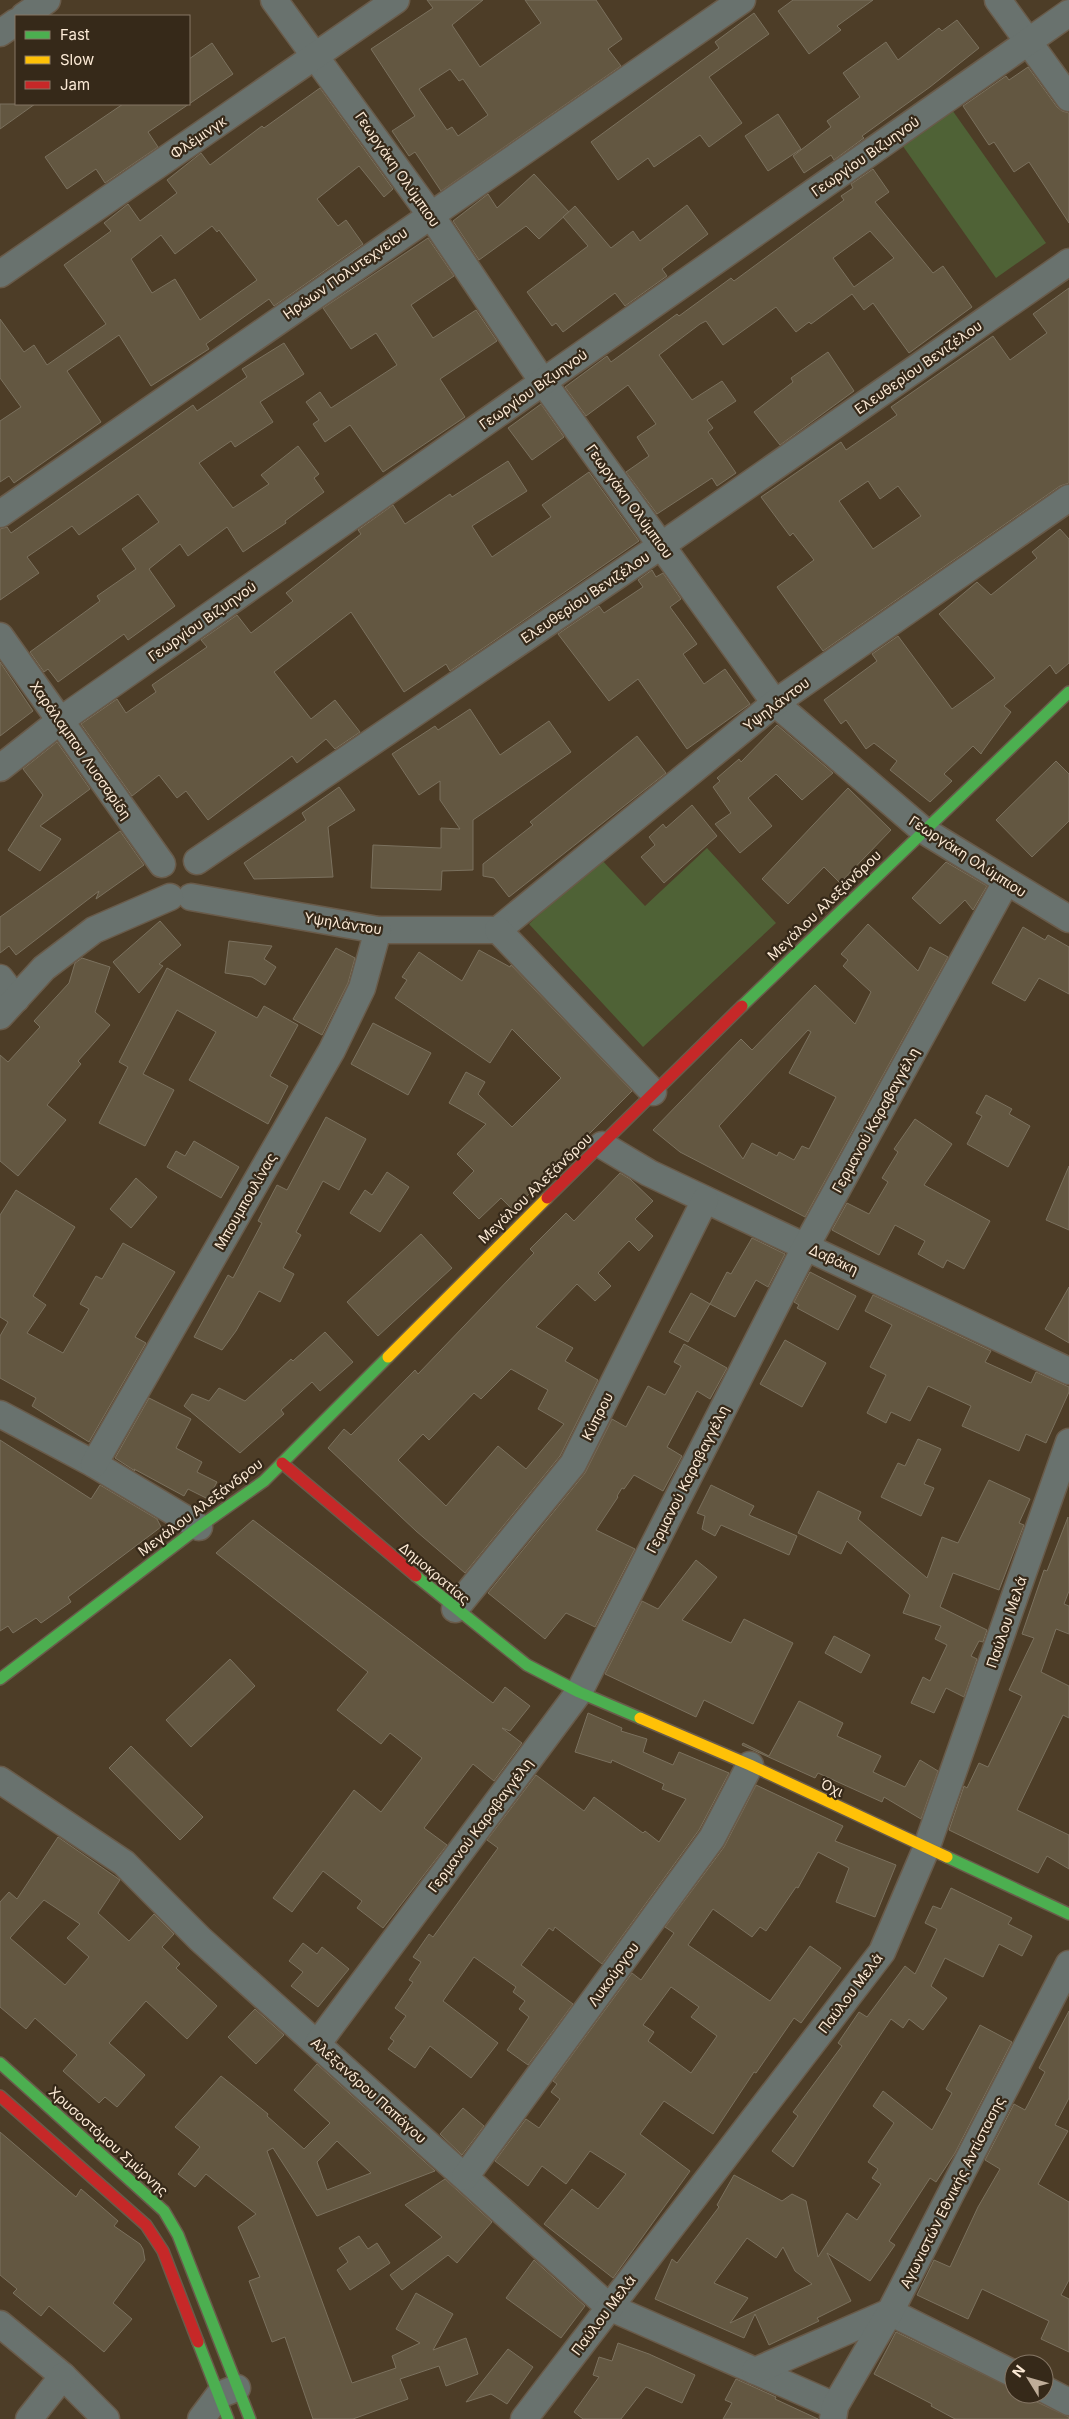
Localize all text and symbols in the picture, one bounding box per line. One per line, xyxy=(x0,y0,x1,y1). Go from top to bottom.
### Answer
legend xyxy=(15,15,190,105)
text: Fast xyxy=(60,25,90,44)
text: Slow xyxy=(60,50,94,69)
text: Jam xyxy=(60,75,90,94)
street label: Γεωργάκη Ολύμπιου xyxy=(352,108,444,230)
street label: Φλέμινγκ xyxy=(167,112,230,162)
street label: Γεωργίου Βιζυηνού xyxy=(808,112,922,200)
street label: Ηρώων Πολυτεχνείου xyxy=(280,224,410,322)
street label: Ελευθερίου Βενιζέλου xyxy=(851,317,985,417)
street label: Γεωργίου Βιζυηνού xyxy=(476,345,590,433)
street label: Γεωργάκη Ολύμπιου xyxy=(583,441,677,561)
street label: Ελευθερίου Βενιζέλου xyxy=(517,548,653,646)
street label: Γεωργίου Βιζυηνού xyxy=(145,577,259,665)
street label: Υψηλάντου xyxy=(740,674,812,734)
street label: Χαράλαμπου Λυσσαρίδη xyxy=(27,678,135,822)
street label: Γεωργάκη Ολύμπιου xyxy=(906,812,1030,900)
street label: Μεγάλου Αλεξάνδρου xyxy=(764,846,884,964)
street label: Υψηλάντου xyxy=(303,908,383,938)
street label: Γερμανού Καραβαγγέλη xyxy=(828,1044,922,1196)
street label: Μεγάλου Αλεξάνδρου xyxy=(475,1129,595,1247)
street label: Μπουμπουλίνας xyxy=(210,1150,280,1252)
street label: Δαβάκη xyxy=(807,1240,861,1278)
street label: Κύπρου xyxy=(578,1389,616,1443)
street label: Γερμανού Καραβαγγέλη xyxy=(642,1402,732,1556)
street label: Μεγάλου Αλεξάνδρου xyxy=(134,1455,266,1559)
street label: Δημοκρατίας xyxy=(396,1538,474,1608)
street label: Παύλου Μελά xyxy=(982,1574,1030,1670)
street label: Γερμανού Καραβαγγέλη xyxy=(424,1755,536,1895)
street label: Όχι xyxy=(818,1774,847,1800)
street label: Λυκούργου xyxy=(584,1939,642,2009)
street label: Παύλου Μελά xyxy=(814,1950,886,2036)
street label: Αλέξανδρου Παπάγου xyxy=(308,2034,430,2146)
street label: Χρυσοστόμου Σμύρνης xyxy=(46,2083,172,2199)
street label: Αγωνιστών Εθνικής Αντίστασης xyxy=(896,2093,1008,2291)
street label: Παύλου Μελά xyxy=(567,2272,639,2358)
north arrow xyxy=(1004,2354,1054,2404)
text: N xyxy=(1008,2361,1028,2380)

